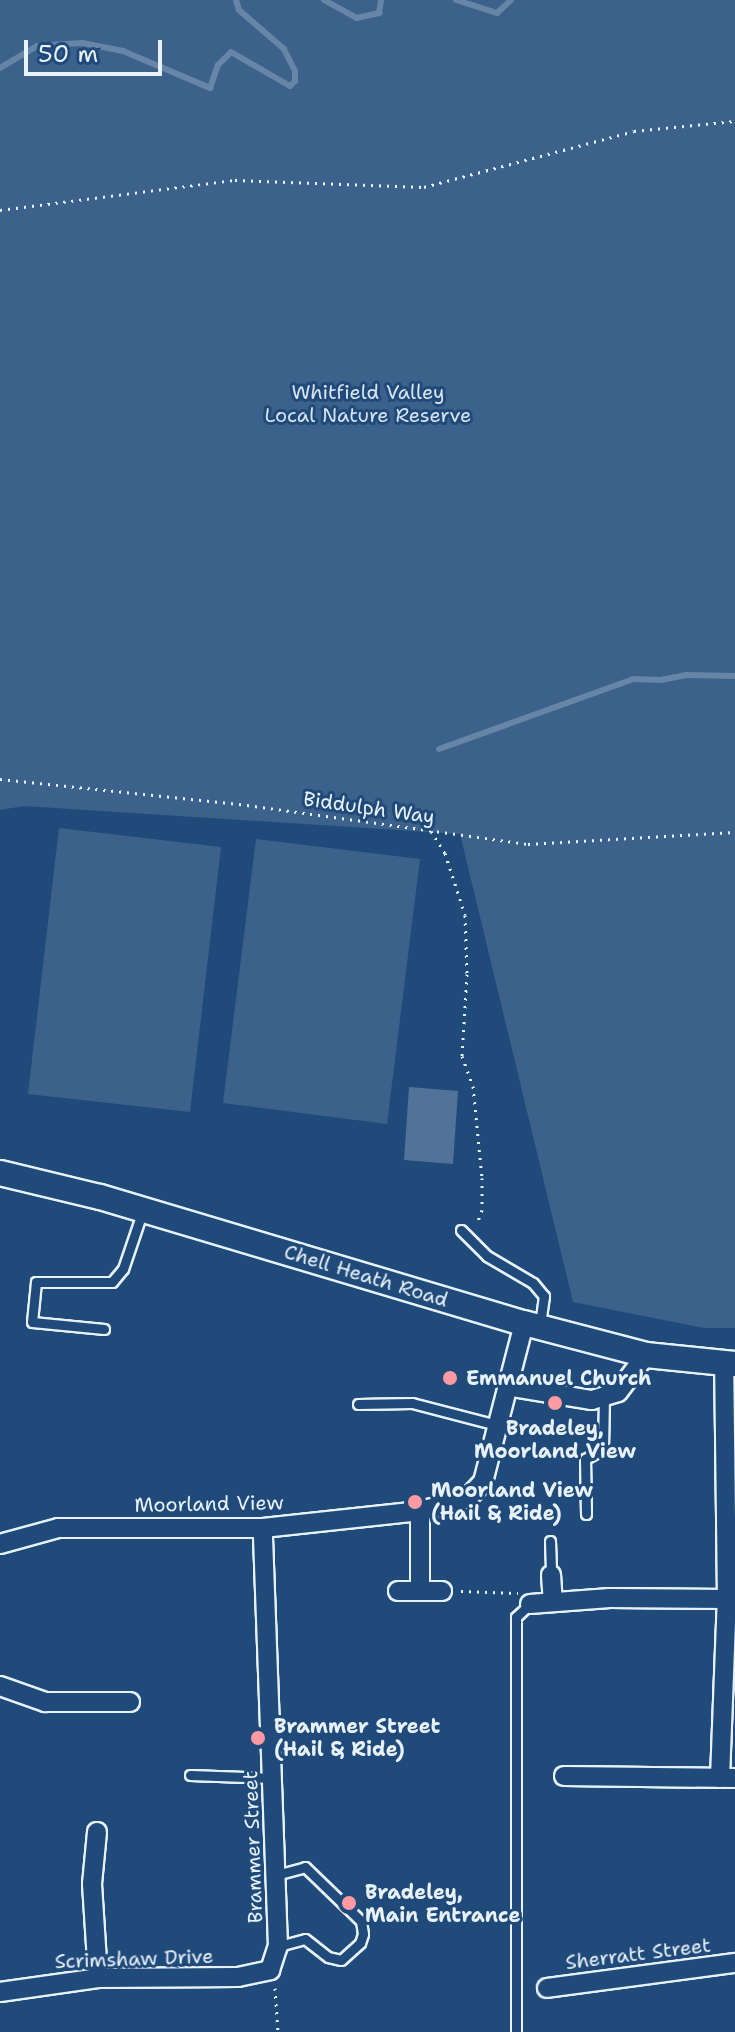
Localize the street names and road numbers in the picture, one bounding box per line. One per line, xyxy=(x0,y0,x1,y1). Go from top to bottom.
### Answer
street label: Biddulph Way xyxy=(302,787,436,829)
street label: Chell Heath Road xyxy=(281,1240,451,1312)
street label: Moorland View xyxy=(134,1491,284,1517)
street label: Brammer Street xyxy=(238,1770,268,1924)
street label: Sherratt Street xyxy=(564,1933,712,1975)
street label: Scrimshaw Drive xyxy=(54,1944,214,1974)

